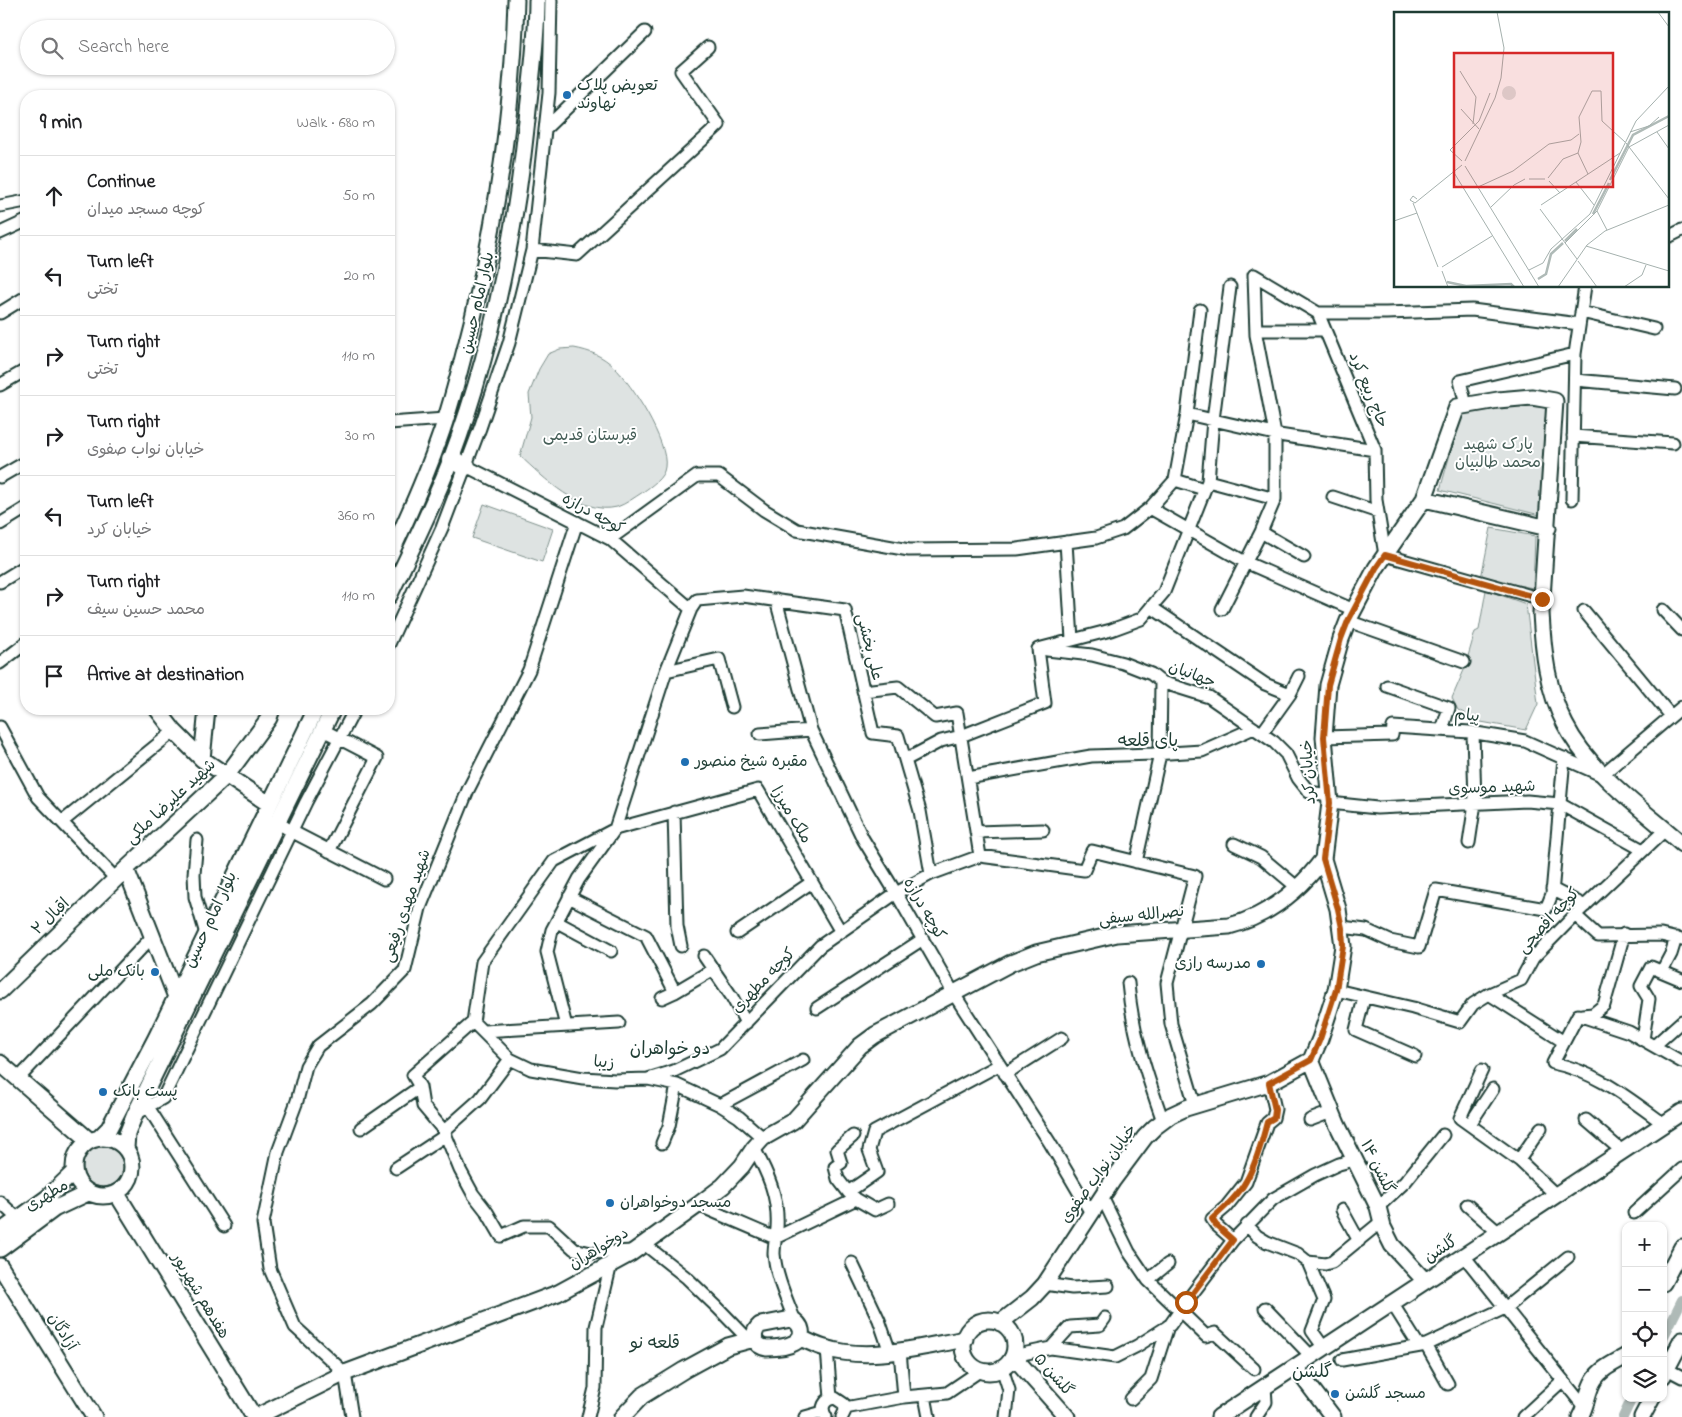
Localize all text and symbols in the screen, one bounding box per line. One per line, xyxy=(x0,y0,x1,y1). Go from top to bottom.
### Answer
inset map xyxy=(1394,12,1670,288)
search box xyxy=(20,20,395,75)
icon: search xyxy=(38,34,66,62)
text: Search here xyxy=(78,34,169,61)
place label: تعویض پلاک نهاوند xyxy=(577,74,658,116)
marker: تعویض پلاک نهاوند xyxy=(561,89,573,101)
text: 9 min xyxy=(40,108,82,138)
text: Walk · 680 m xyxy=(296,111,375,135)
text: Continue xyxy=(87,169,155,196)
icon: ahead xyxy=(40,182,68,210)
text: 50 m xyxy=(343,184,375,208)
text: کوچه مسجد میدان xyxy=(87,198,205,222)
text: Turn left xyxy=(87,249,154,276)
street label: بلوار امام حسین xyxy=(455,250,501,356)
icon: left xyxy=(40,262,68,290)
text: 20 m xyxy=(344,264,375,288)
text: تختی xyxy=(87,278,118,302)
text: Turn right xyxy=(87,329,160,356)
icon: right xyxy=(40,342,68,370)
text: 110 m xyxy=(341,344,375,368)
street label: حاج ربیع کرد xyxy=(1342,348,1394,432)
text: تختی xyxy=(87,358,118,382)
text: Turn right xyxy=(87,409,160,436)
icon: right xyxy=(40,422,68,450)
text: 30 m xyxy=(345,424,375,448)
park label: قبرستان قدیمی xyxy=(543,424,637,448)
park label: پارک شهید محمد طالبیان xyxy=(1455,433,1541,475)
text: خیابان نواب صفوی xyxy=(87,438,205,462)
street label: کوچه درازه xyxy=(557,487,629,541)
text: Turn left xyxy=(87,489,154,516)
icon: left xyxy=(40,502,68,530)
text: 360 m xyxy=(338,504,375,528)
text: خیابان کرد xyxy=(87,518,152,542)
text: Turn right xyxy=(87,569,160,596)
icon: right xyxy=(40,582,68,610)
text: 110 m xyxy=(341,584,375,608)
route end xyxy=(1531,588,1554,611)
text: محمد حسین سیف xyxy=(87,598,205,622)
street label: علی بخشی xyxy=(849,611,889,683)
street label: جهانیان xyxy=(1165,655,1219,695)
icon: arrive xyxy=(40,662,68,690)
text: Arrive at destination xyxy=(87,662,244,689)
street label: پیام xyxy=(1453,703,1481,729)
district label: پای قلعه xyxy=(1118,729,1178,755)
street label: خیابان کرد xyxy=(1295,739,1323,805)
place label: مقبره شیخ منصور xyxy=(693,750,808,774)
street label: شهید علیرضا ملکی xyxy=(120,754,222,850)
marker: مقبره شیخ منصور xyxy=(679,756,691,768)
street label: شهید موسوی xyxy=(1448,774,1536,802)
street label: ملک میرزا xyxy=(764,782,818,848)
street label: شهید مهدی رفیعی xyxy=(376,846,438,966)
street label: بلوار امام حسین xyxy=(178,868,244,972)
street label: کوچه درازه xyxy=(896,873,952,945)
street label: کوچه افصحی xyxy=(1512,882,1586,959)
street label: اقبال ۲ xyxy=(26,893,76,941)
street label: نصرالله سیفی xyxy=(1098,900,1186,932)
street label: کوچه مطهری xyxy=(726,943,802,1019)
place label: مدرسه رازی xyxy=(1175,952,1251,976)
marker: مدرسه رازی xyxy=(1255,958,1267,970)
place label: بانک ملی xyxy=(88,960,145,984)
marker: بانک ملی xyxy=(149,966,161,978)
district label: دو خواهران xyxy=(630,1037,710,1063)
street label: زیبا xyxy=(593,1050,615,1076)
place label: پست بانک xyxy=(113,1080,178,1104)
marker: پست بانک xyxy=(97,1086,109,1098)
street label: خیابان نواب صفوی xyxy=(1055,1119,1143,1229)
street label: گلشن ۱۴ xyxy=(1354,1136,1400,1198)
street label: مطهری xyxy=(21,1174,73,1218)
place label: مسجد دوخواهران xyxy=(620,1191,731,1215)
marker: مسجد دوخواهران xyxy=(604,1197,616,1209)
street label: دوخواهران xyxy=(564,1222,634,1276)
map controls xyxy=(1622,1222,1667,1402)
button: + xyxy=(1622,1222,1667,1267)
street label: گلشن xyxy=(1419,1230,1463,1270)
street label: هفدهم شهریور xyxy=(164,1247,235,1344)
button: − xyxy=(1622,1267,1667,1312)
route start xyxy=(1175,1291,1198,1314)
street label: آزادگان xyxy=(41,1308,84,1357)
button: locate xyxy=(1622,1312,1667,1357)
district label: قلعه نو xyxy=(628,1331,680,1357)
street label: گلشن ۵ xyxy=(1027,1348,1079,1402)
button: layers xyxy=(1622,1357,1667,1402)
district label: گلشن xyxy=(1292,1360,1332,1386)
place label: مسجد گلشن xyxy=(1345,1382,1426,1406)
marker: مسجد گلشن xyxy=(1329,1388,1341,1400)

